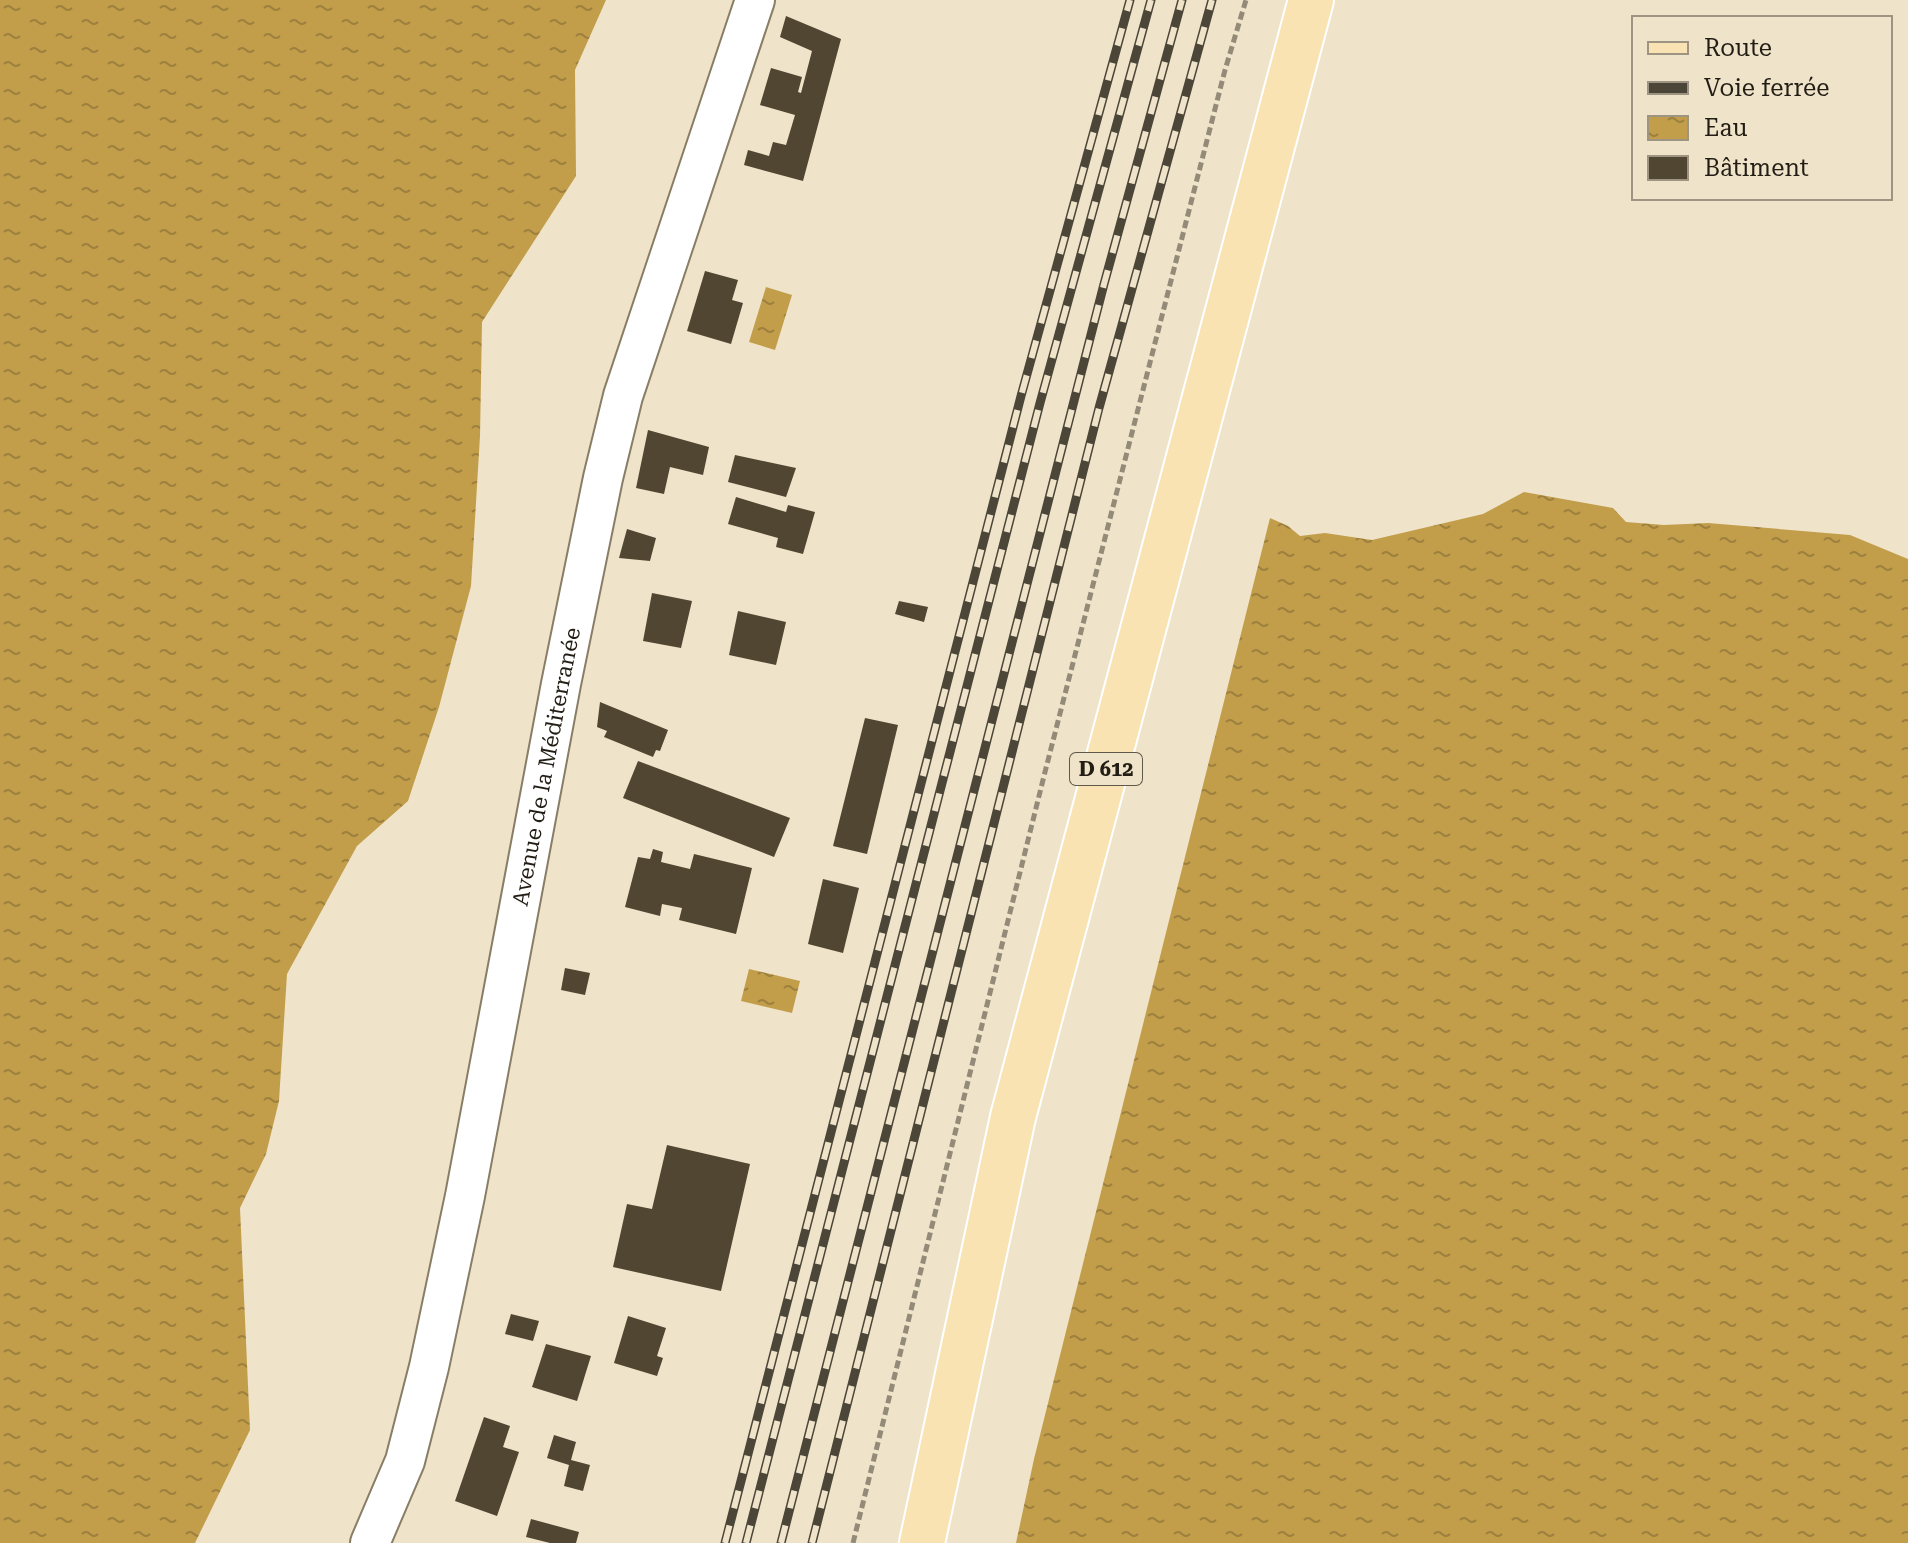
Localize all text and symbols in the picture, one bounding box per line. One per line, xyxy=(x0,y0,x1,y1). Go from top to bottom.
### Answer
legend xyxy=(1632,16,1892,200)
text: Route xyxy=(1704,34,1772,62)
text: Voie ferrée xyxy=(1704,74,1830,102)
text: Eau xyxy=(1704,114,1747,142)
text: Bâtiment xyxy=(1704,154,1809,182)
street label: Avenue de la Méditerranée xyxy=(508,625,585,908)
road number: D 612 xyxy=(1070,753,1142,785)

